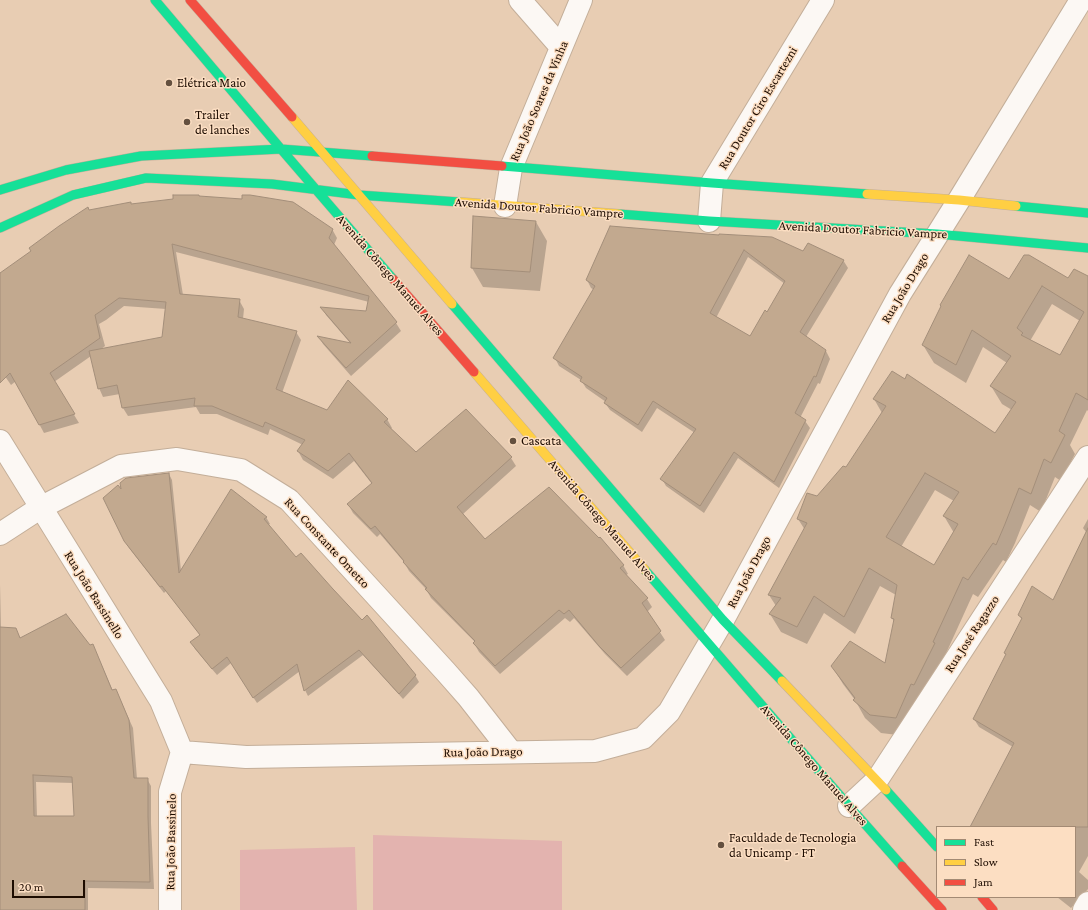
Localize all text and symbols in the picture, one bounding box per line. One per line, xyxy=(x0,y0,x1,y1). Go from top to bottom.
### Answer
street label: Rua João Soares da Vinha xyxy=(506,38,572,164)
street label: Rua Doutor Ciro Escartezni xyxy=(715,44,801,172)
place label: Elétrica Maio xyxy=(177,75,246,91)
marker: Elétrica Maio xyxy=(164,78,174,88)
place label: Trailer de lanches xyxy=(195,107,250,138)
marker: Trailer de lanches xyxy=(182,117,192,127)
street label: Avenida Doutor Fabricio Vampre xyxy=(454,194,624,222)
street label: Avenida Cônego Manuel Alves xyxy=(333,211,447,339)
street label: Avenida Doutor Fabricio Vampre xyxy=(778,218,948,242)
street label: Rua João Drago xyxy=(878,250,932,326)
place label: Cascata xyxy=(521,433,561,449)
marker: Cascata xyxy=(508,436,518,446)
street label: Avenida Cônego Manuel Alves xyxy=(545,456,659,584)
street label: Rua Constante Ometto xyxy=(281,495,373,591)
street label: Rua João Drago xyxy=(723,533,775,611)
street label: Rua João Bassinello xyxy=(61,548,127,642)
street label: Rua José Ragazzo xyxy=(941,593,1003,675)
street label: Avenida Cônego Manuel Alves xyxy=(757,701,871,829)
street label: Rua João Drago xyxy=(443,744,523,760)
street label: Rua João Bassinelo xyxy=(162,793,180,891)
legend xyxy=(936,826,1076,898)
place label: Faculdade de Tecnologia da Unicamp - FT xyxy=(729,830,856,861)
text: Fast xyxy=(974,835,994,849)
marker: Faculdade de Tecnologia da Unicamp - FT xyxy=(716,840,726,850)
text: Slow xyxy=(974,855,998,869)
scale bar xyxy=(14,872,87,898)
text: Jam xyxy=(974,875,993,889)
text: 20 m xyxy=(19,880,43,894)

